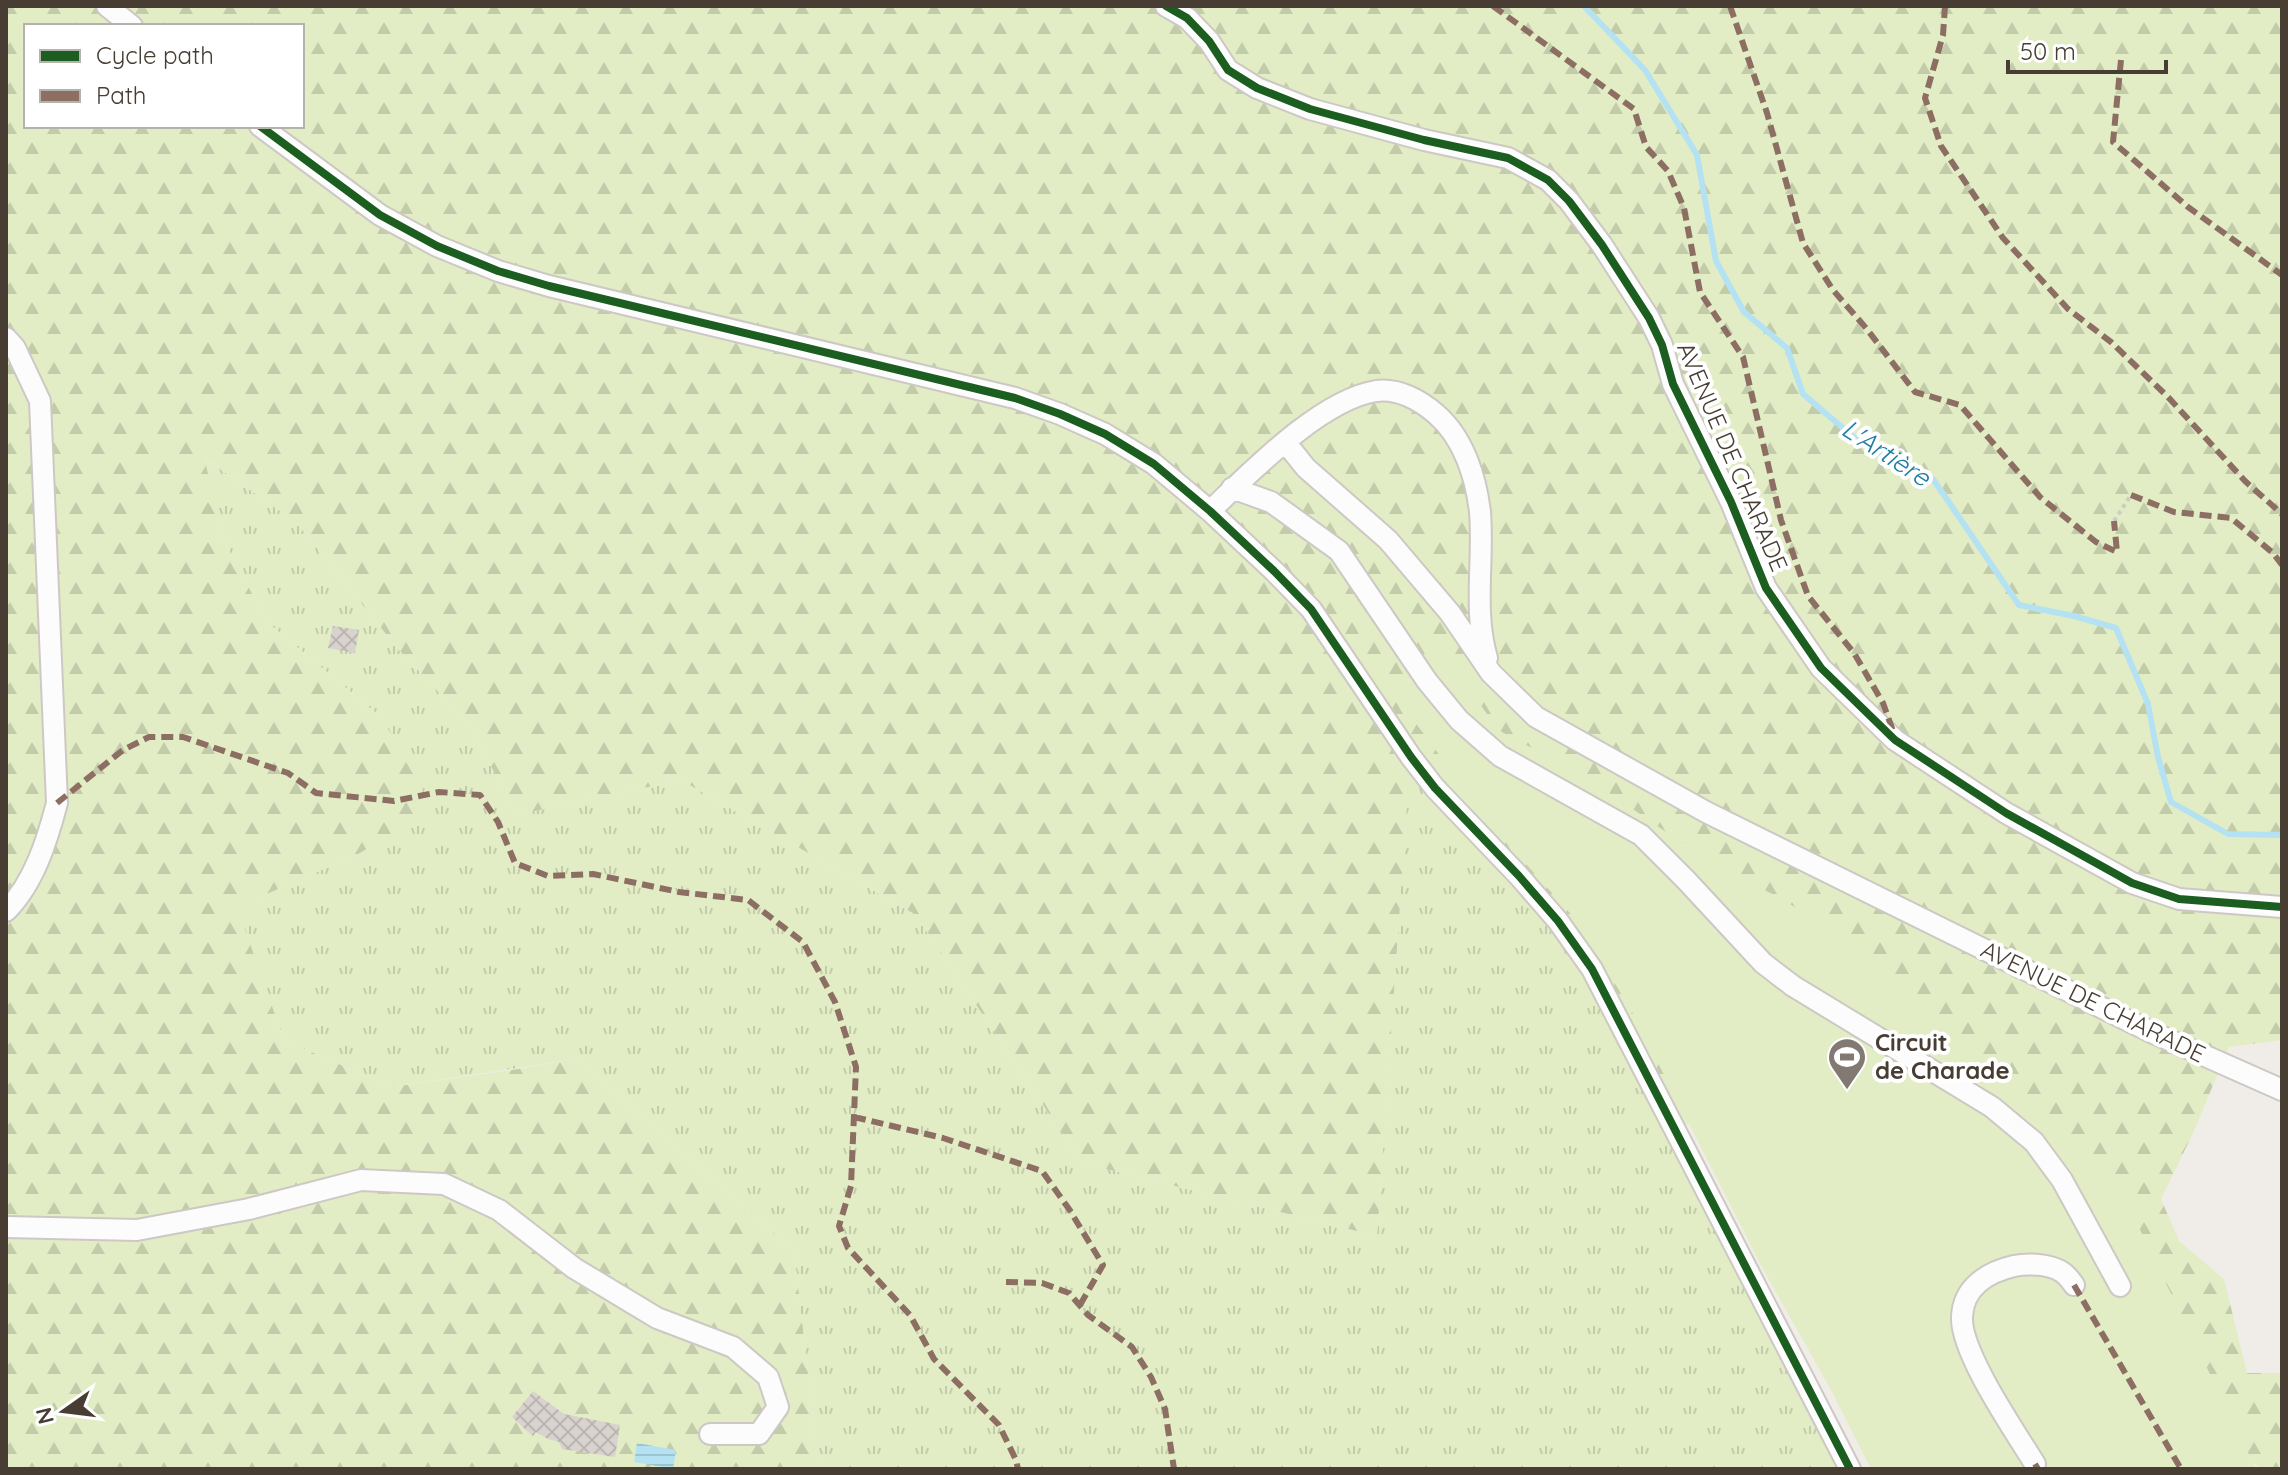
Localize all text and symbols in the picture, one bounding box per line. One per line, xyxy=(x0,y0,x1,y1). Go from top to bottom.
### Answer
legend xyxy=(24,24,304,128)
scale bar xyxy=(2008,24,2166,74)
text: 50 m xyxy=(2020,36,2076,66)
text: Cycle path xyxy=(96,40,214,70)
text: Path xyxy=(96,80,147,110)
street label: AVENUE DE CHARADE xyxy=(1671,337,1795,576)
water label: L'Artière xyxy=(1836,412,1938,494)
street label: AVENUE DE CHARADE xyxy=(1976,934,2211,1069)
place label: Circuit de Charade xyxy=(1875,1027,2010,1085)
sports icon: Circuit de Charade xyxy=(1826,1036,1868,1091)
north arrow xyxy=(24,1371,104,1451)
text: N xyxy=(29,1405,60,1427)

